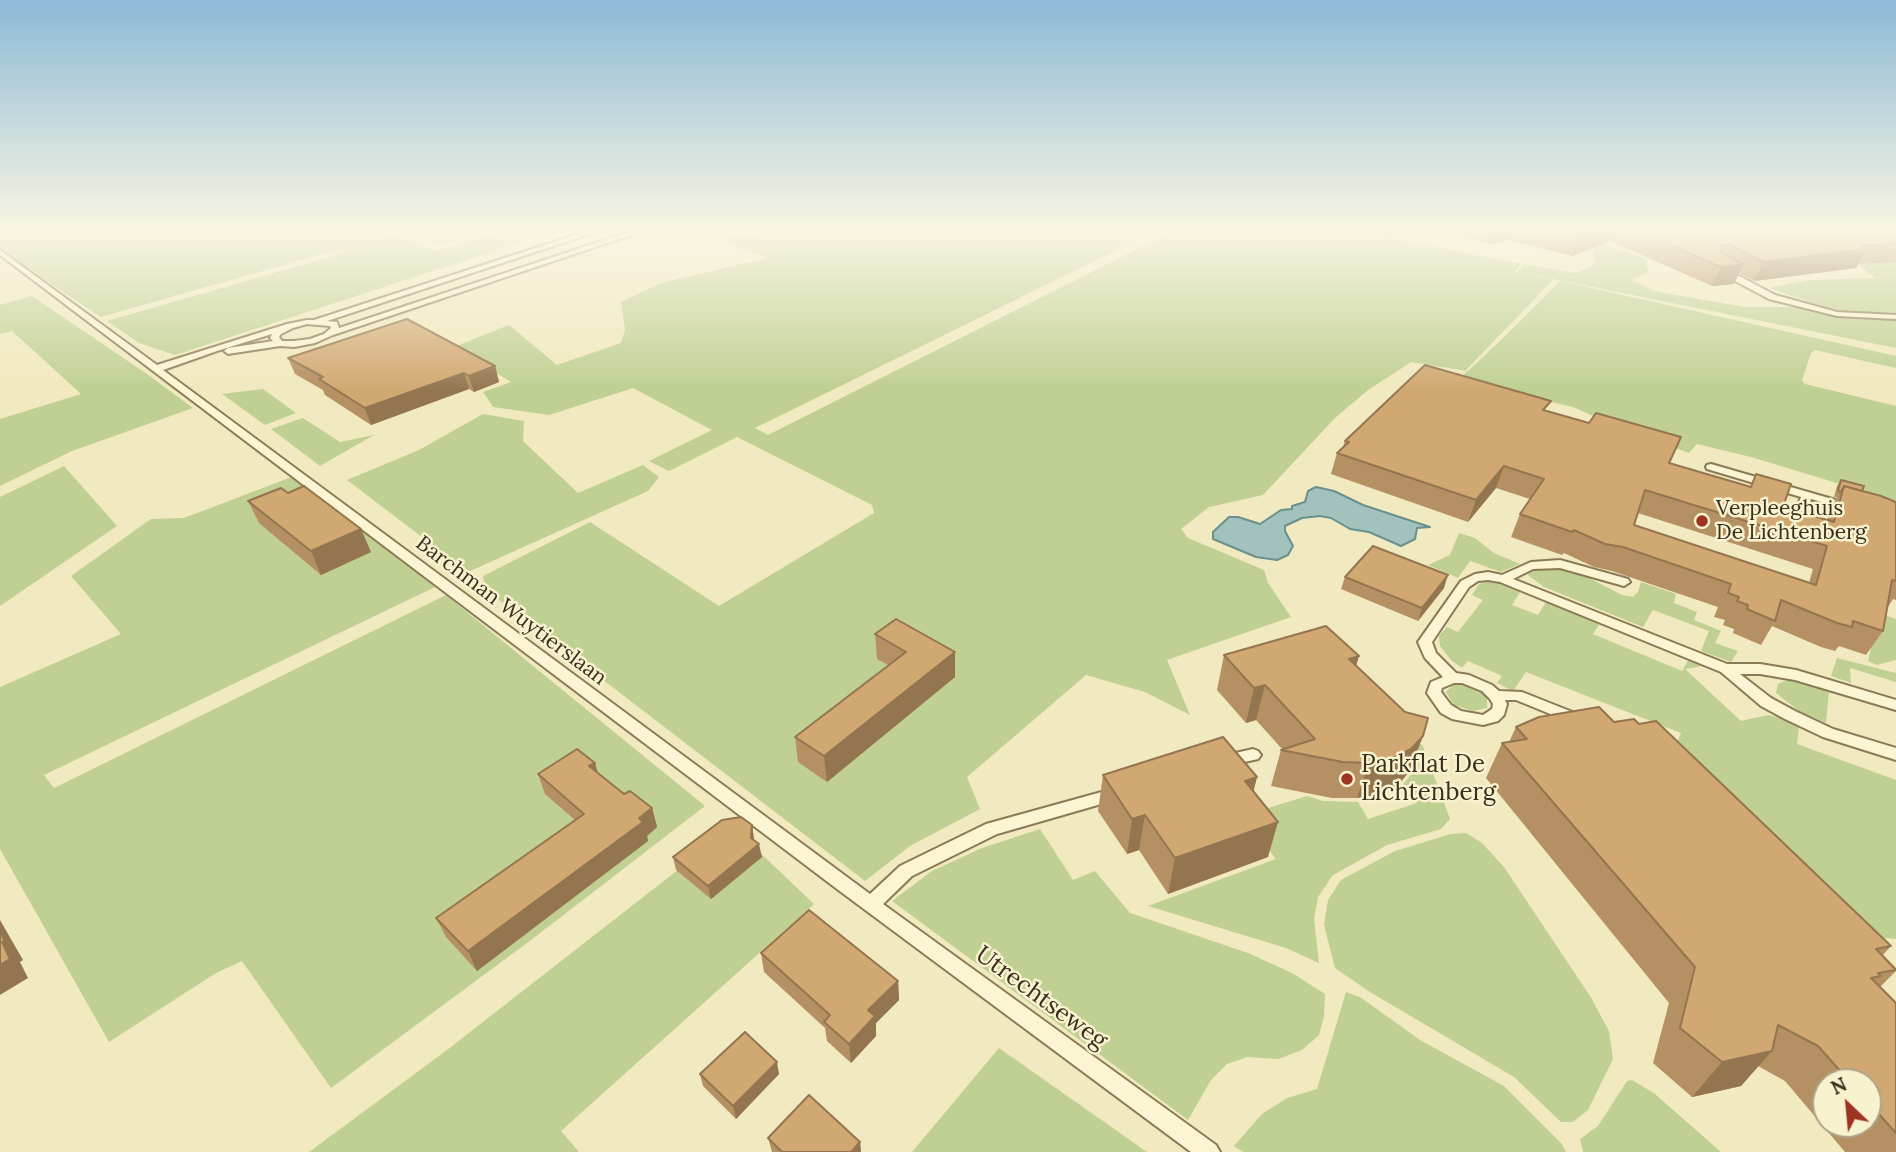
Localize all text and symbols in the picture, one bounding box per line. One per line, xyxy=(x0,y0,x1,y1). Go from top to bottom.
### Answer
place label: Verpleeghuis De Lichtenberg xyxy=(1716,496,1867,546)
marker: Verpleeghuis De Lichtenberg xyxy=(1694,513,1710,529)
street label: Barchman Wuytierslaan xyxy=(411,531,611,691)
place label: Parkflat De Lichtenberg xyxy=(1361,751,1496,807)
marker: Parkflat De Lichtenberg xyxy=(1339,771,1355,787)
street label: Utrechtseweg xyxy=(970,941,1112,1055)
north arrow xyxy=(1812,1068,1882,1138)
text: N xyxy=(1827,1072,1851,1100)

